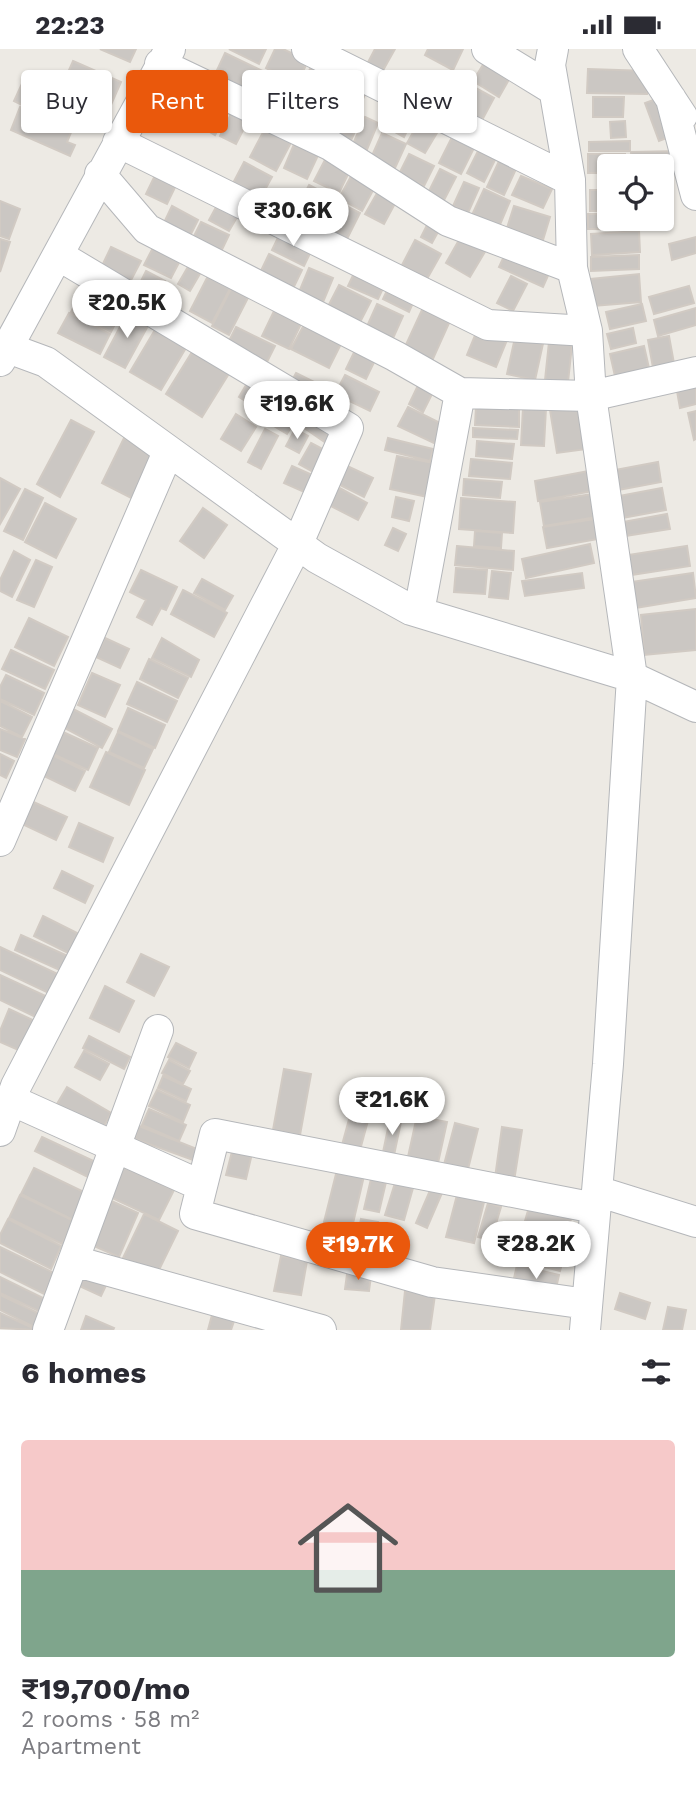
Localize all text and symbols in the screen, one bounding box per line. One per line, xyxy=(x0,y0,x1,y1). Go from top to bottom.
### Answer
text: 22:23 xyxy=(35,10,105,40)
chip: Buy xyxy=(21,70,112,133)
chip: Rent xyxy=(126,70,228,133)
chip: Filters xyxy=(242,70,364,133)
chip: New xyxy=(378,70,477,133)
map controls xyxy=(597,154,674,231)
button: locate xyxy=(597,154,674,231)
pin: ₹30.6K xyxy=(236,189,350,248)
text: ₹30.6K xyxy=(254,197,332,224)
pin: ₹20.5K xyxy=(70,281,184,340)
text: ₹20.5K xyxy=(88,289,166,316)
pin: ₹19.6K xyxy=(240,381,354,441)
text: ₹19.6K xyxy=(260,390,334,417)
pin: ₹21.6K xyxy=(335,1077,449,1137)
text: ₹21.6K xyxy=(355,1086,429,1113)
pin: ₹28.2K xyxy=(479,1221,593,1281)
pin: ₹19.7K xyxy=(301,1223,415,1282)
text: ₹28.2K xyxy=(497,1230,575,1257)
text: ₹19.7K xyxy=(322,1231,394,1258)
icon: filters xyxy=(637,1353,675,1391)
text: 6 homes xyxy=(21,1355,146,1390)
icon: home xyxy=(285,1485,411,1611)
text: ₹19,700/mo xyxy=(21,1671,190,1706)
text: 2 rooms · 58 m² xyxy=(21,1706,200,1733)
text: Apartment xyxy=(21,1733,141,1760)

